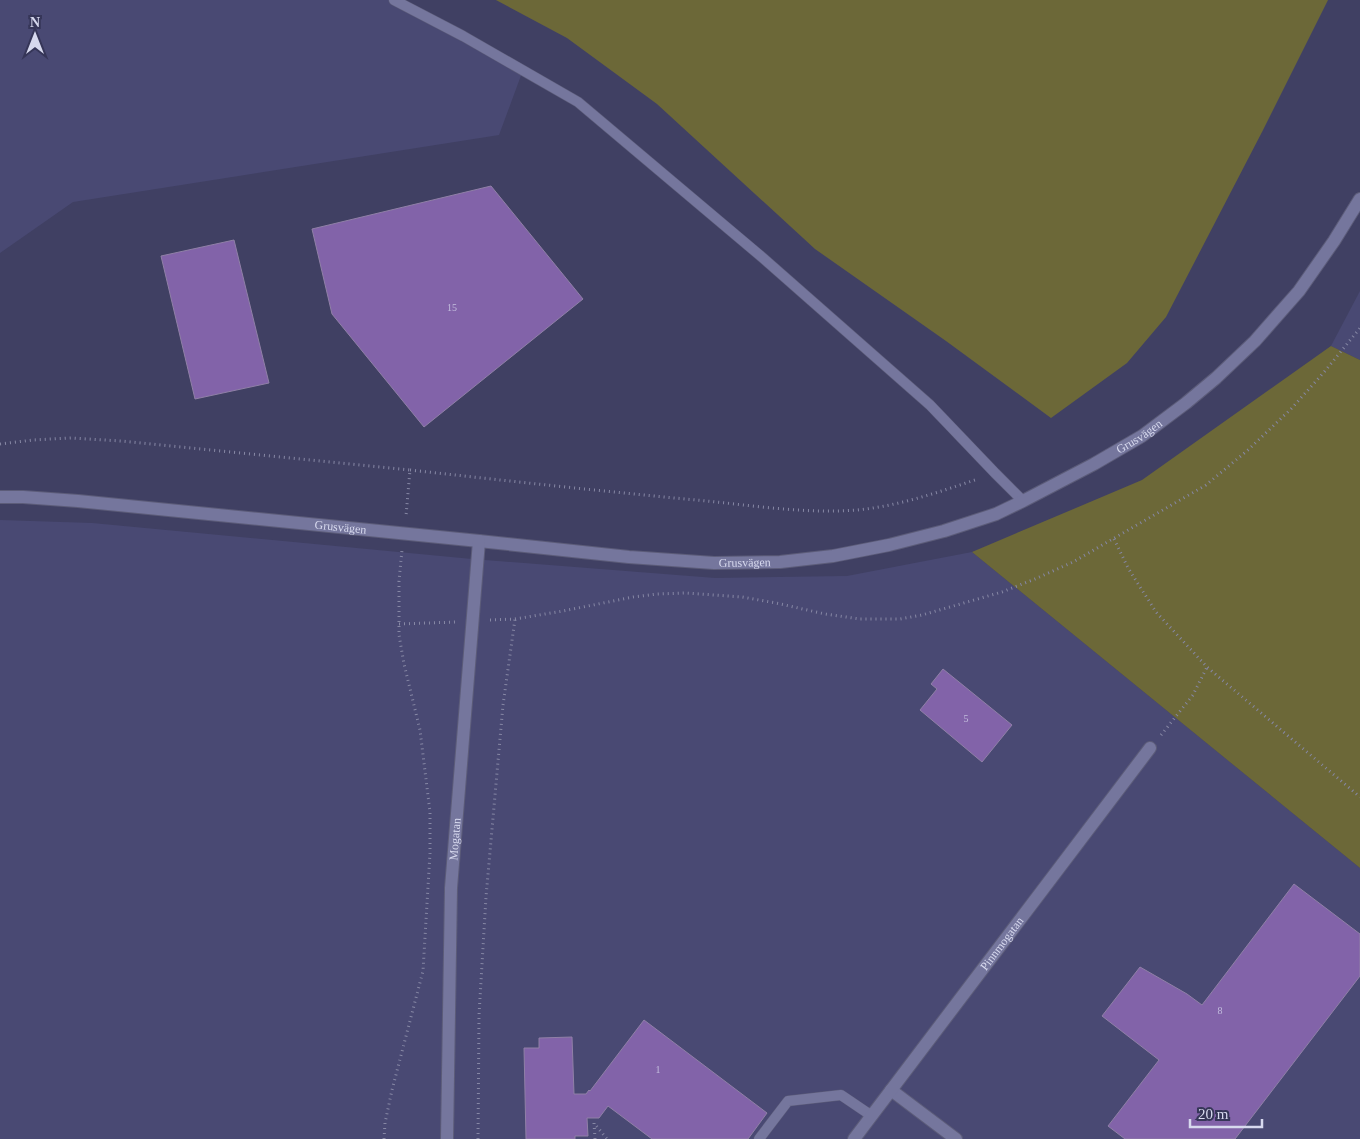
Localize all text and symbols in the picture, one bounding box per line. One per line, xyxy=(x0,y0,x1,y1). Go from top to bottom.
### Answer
north arrow xyxy=(10,10,60,60)
text: N xyxy=(30,15,40,30)
house number: 15 xyxy=(447,302,457,313)
street label: Grusvägen xyxy=(1114,416,1165,456)
street label: Grusvägen xyxy=(314,518,367,537)
street label: Grusvägen xyxy=(719,555,771,570)
house number: 5 xyxy=(964,713,969,724)
street label: Mogatan xyxy=(446,817,464,861)
street label: Pinnmogatan xyxy=(977,914,1027,973)
house number: 8 xyxy=(1218,1005,1223,1016)
house number: 1 xyxy=(656,1064,661,1075)
scale bar xyxy=(1190,1096,1262,1128)
text: 20 m xyxy=(1198,1106,1229,1122)

